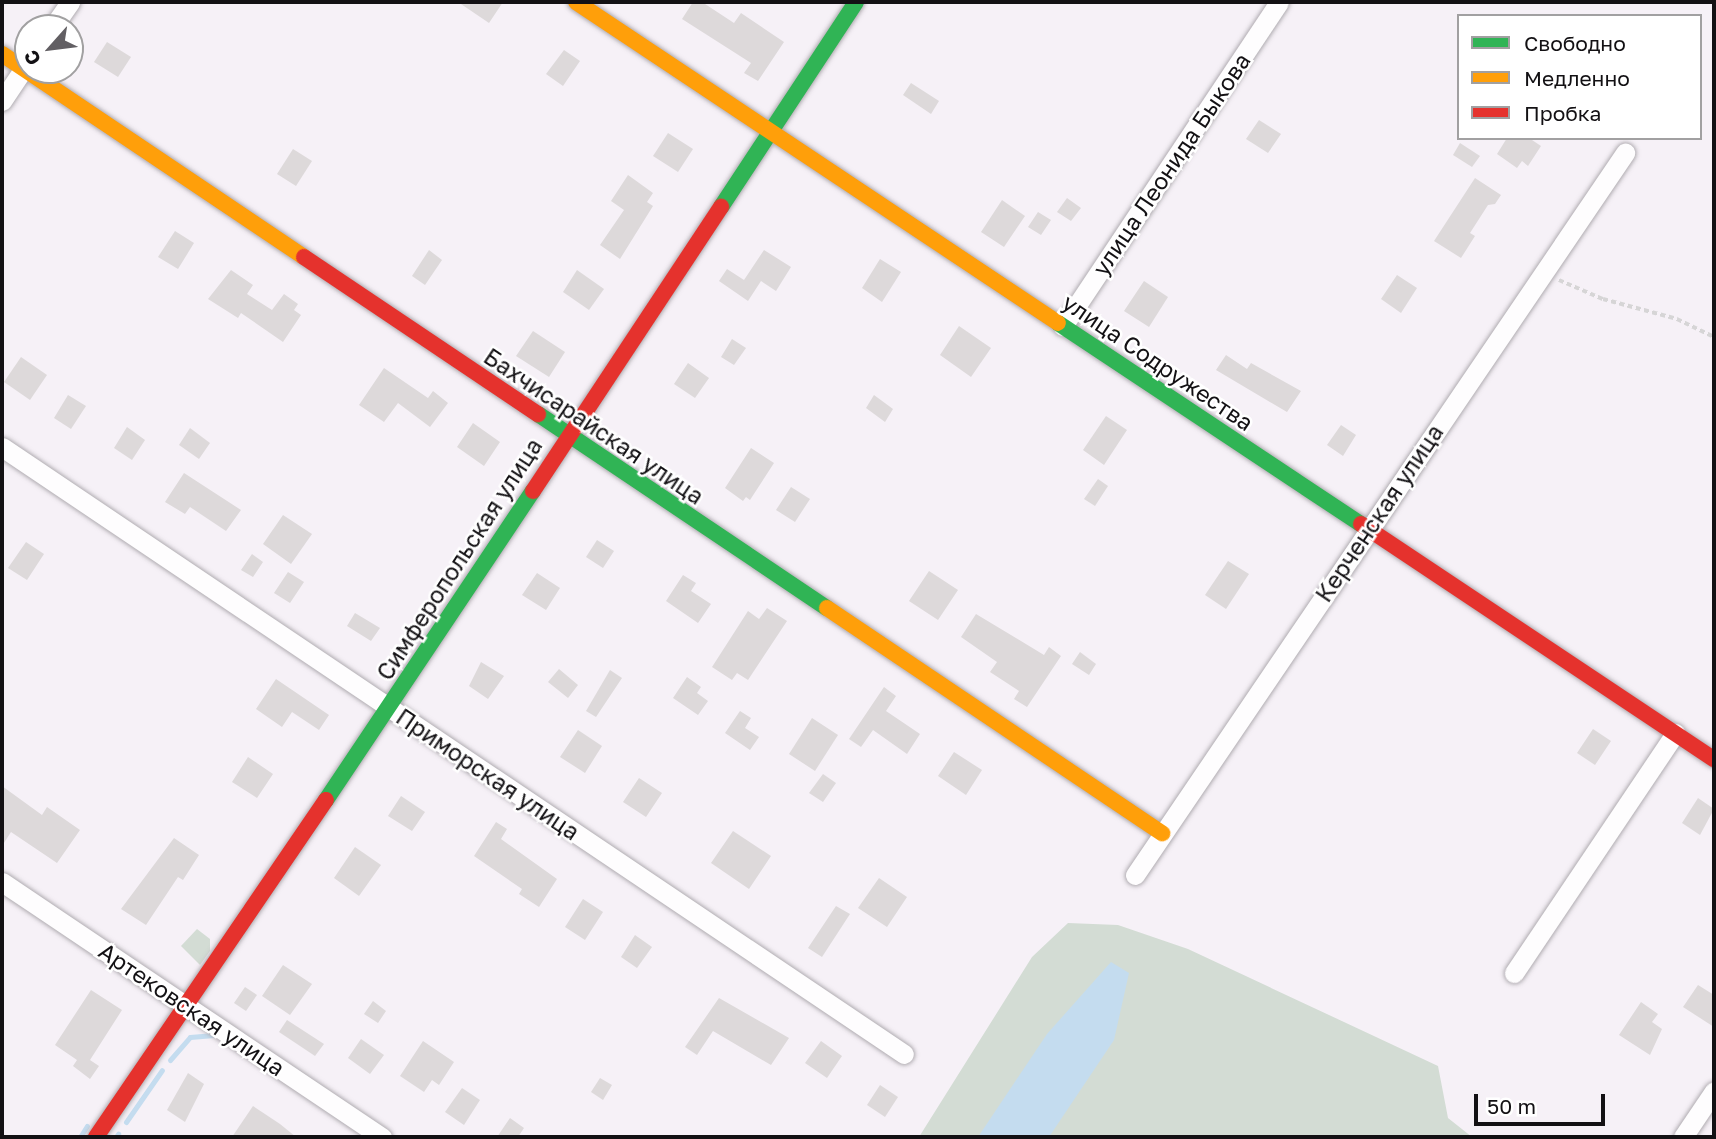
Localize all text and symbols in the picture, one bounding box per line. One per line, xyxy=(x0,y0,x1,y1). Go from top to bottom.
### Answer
north arrow xyxy=(14,14,84,84)
legend xyxy=(1457,14,1702,140)
text: Свободно xyxy=(1524,30,1626,56)
text: С xyxy=(18,47,45,70)
street label: улица Леонида Быкова xyxy=(1086,48,1256,280)
text: Медленно xyxy=(1524,65,1630,91)
text: Пробка xyxy=(1524,100,1602,126)
street label: улица Содружества xyxy=(1057,288,1259,436)
street label: Бахчисарайская улица xyxy=(479,342,709,510)
street label: Керченская улица xyxy=(1309,419,1449,607)
street label: Симферопольская улица xyxy=(371,433,547,685)
street label: Приморская улица xyxy=(391,703,585,845)
street label: Артековская улица xyxy=(94,937,290,1081)
scale bar xyxy=(1478,1080,1609,1124)
text: 50 m xyxy=(1487,1093,1536,1119)

